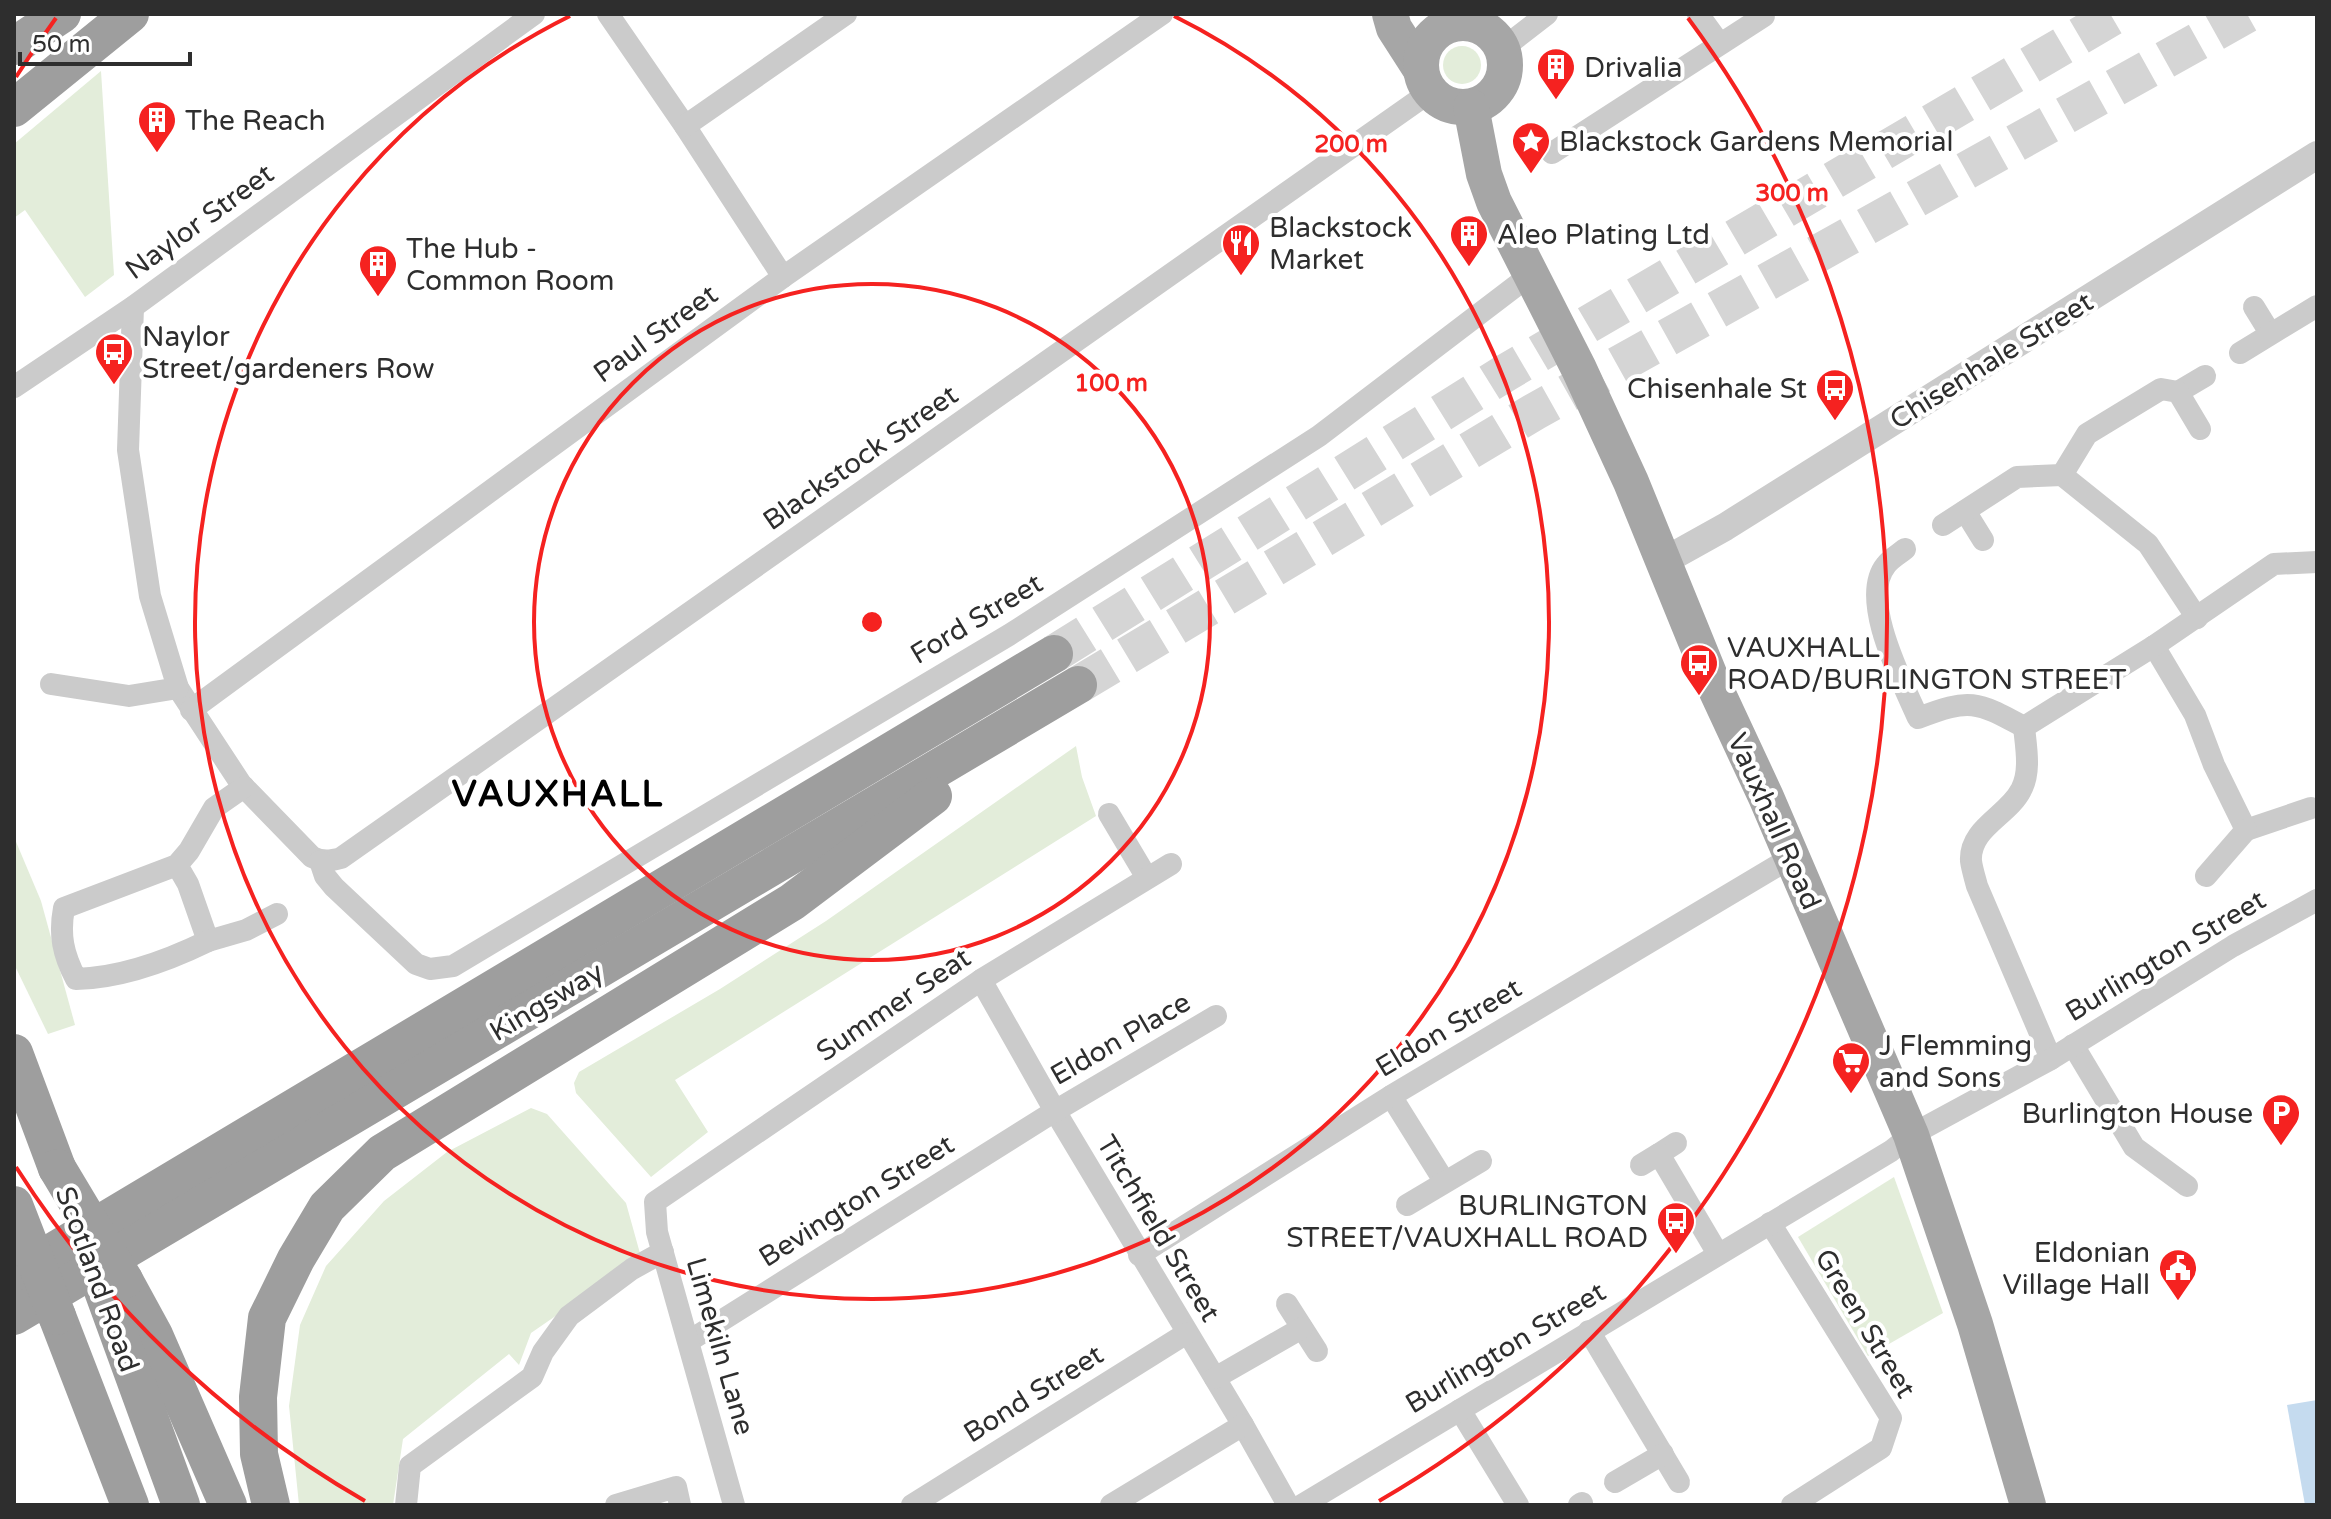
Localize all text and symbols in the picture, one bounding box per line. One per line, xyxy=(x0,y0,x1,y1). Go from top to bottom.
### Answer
scale bar xyxy=(20,16,190,66)
text: 50 m xyxy=(32,30,90,59)
building icon: Drivalia xyxy=(1535,46,1577,101)
place label: Drivalia xyxy=(1584,51,1683,85)
building icon: The Reach xyxy=(136,99,178,154)
place label: The Reach xyxy=(185,104,326,138)
place icon: Blackstock Gardens Memorial xyxy=(1510,120,1552,175)
place label: Blackstock Gardens Memorial xyxy=(1559,125,1953,159)
text: 200 m xyxy=(1314,130,1388,159)
street label: Naylor Street xyxy=(119,156,281,287)
text: 300 m xyxy=(1755,179,1829,208)
place label: Blackstock Market xyxy=(1269,211,1412,277)
building icon: Aleo Plating Ltd xyxy=(1448,213,1490,268)
place label: Aleo Plating Ltd xyxy=(1497,218,1710,252)
restaurant icon: Blackstock Market xyxy=(1220,222,1262,277)
place label: The Hub - Common Room xyxy=(406,232,615,298)
building icon: The Hub - Common Room xyxy=(357,243,399,298)
street label: Paul Street xyxy=(587,277,724,390)
street label: Chisenhale Street xyxy=(1884,285,2099,437)
place label: Naylor Street/gardeners Row xyxy=(142,320,434,386)
bus stop icon: Naylor Street/gardeners Row xyxy=(93,331,135,386)
bus stop icon: Chisenhale St xyxy=(1814,367,1856,422)
text: 100 m xyxy=(1074,369,1148,398)
place label: Chisenhale St xyxy=(1627,372,1807,406)
street label: Blackstock Street xyxy=(756,378,965,538)
street label: Ford Street xyxy=(904,566,1049,672)
centre of rings xyxy=(858,608,886,636)
place label: VAUXHALL ROAD/BURLINGTON STREET xyxy=(1727,631,2127,697)
bus stop icon: VAUXHALL ROAD/BURLINGTON STREET xyxy=(1678,642,1720,697)
street label: Vauxhall Road xyxy=(1720,728,1828,915)
district label: VAUXHALL xyxy=(452,773,664,816)
street label: Burlington Street xyxy=(2059,883,2272,1029)
street label: Summer Seat xyxy=(810,941,977,1069)
street label: Kingsway xyxy=(484,955,609,1049)
street label: Eldon Street xyxy=(1370,971,1528,1085)
street label: Eldon Place xyxy=(1044,985,1197,1093)
place label: J Flemming and Sons xyxy=(1879,1029,2032,1095)
supermarket icon: J Flemming and Sons xyxy=(1830,1040,1872,1095)
parking icon: Burlington House xyxy=(2260,1092,2302,1147)
place label: Burlington House xyxy=(2021,1097,2253,1131)
street label: Bevington Street xyxy=(753,1127,961,1274)
street label: Titchfield Street xyxy=(1089,1129,1227,1328)
street label: Scotland Road xyxy=(48,1182,146,1377)
place label: BURLINGTON STREET/VAUXHALL ROAD xyxy=(1286,1189,1648,1255)
bus stop icon: BURLINGTON STREET/VAUXHALL ROAD xyxy=(1655,1200,1697,1255)
place label: Eldonian Village Hall xyxy=(2003,1236,2150,1302)
street label: Green Street xyxy=(1807,1243,1923,1404)
public building icon: Eldonian Village Hall xyxy=(2157,1247,2199,1302)
street label: Limekiln Lane xyxy=(678,1254,762,1439)
street label: Burlington Street xyxy=(1399,1275,1612,1421)
street label: Bond Street xyxy=(957,1337,1110,1450)

